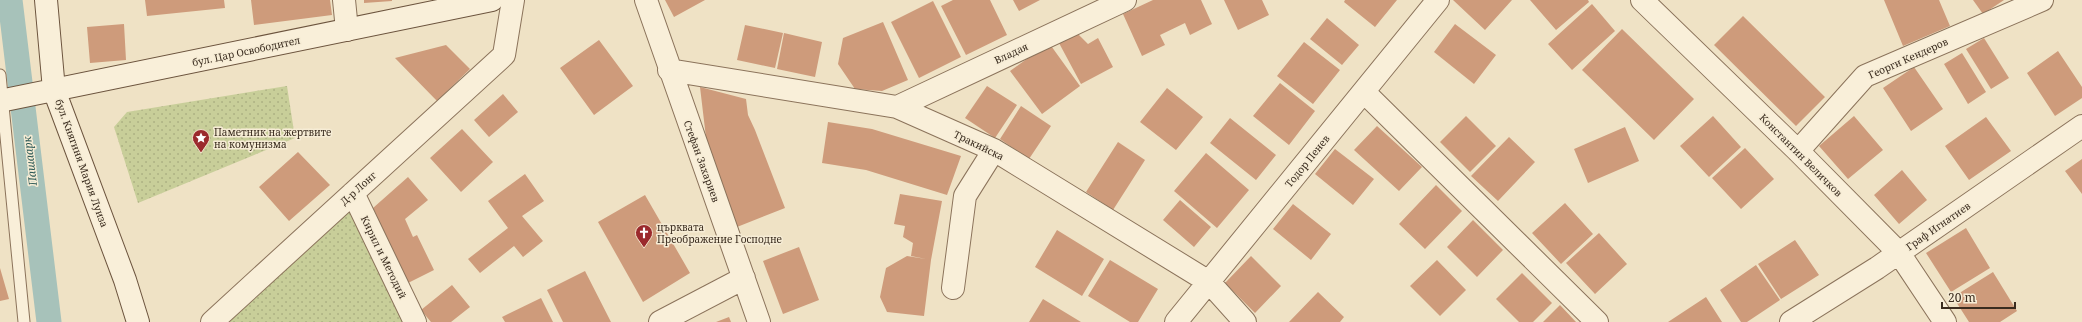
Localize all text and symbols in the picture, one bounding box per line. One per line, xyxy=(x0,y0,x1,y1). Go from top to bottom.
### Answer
street label: бул. Цар Освободител xyxy=(191,33,301,69)
street label: Георги Кендеров xyxy=(1866,34,1950,82)
street label: Владая xyxy=(992,39,1031,67)
street label: бул. Княгиня Мария Луиза xyxy=(52,97,112,229)
street label: Константин Величков xyxy=(1757,111,1846,200)
street label: Стефан Захариев xyxy=(681,118,723,204)
place label: Паметник на жертвите на комунизма xyxy=(214,125,331,151)
street label: Тракийска xyxy=(952,127,1007,163)
place icon: Паметник на жертвите на комунизма xyxy=(191,128,211,153)
street label: Тодор Пенев xyxy=(1282,131,1333,190)
water label: Пашаарк xyxy=(19,135,40,188)
street label: Д-р Лонг xyxy=(337,168,379,208)
street label: Граф Игнатиев xyxy=(1903,198,1973,253)
street label: Кирил и Методий xyxy=(358,213,410,301)
place label: църквата Преображение Господне xyxy=(657,220,782,246)
church icon: църквата Преображение Господне xyxy=(634,223,654,248)
scale bar xyxy=(1942,284,2015,310)
text: 20 m xyxy=(1948,289,1976,306)

